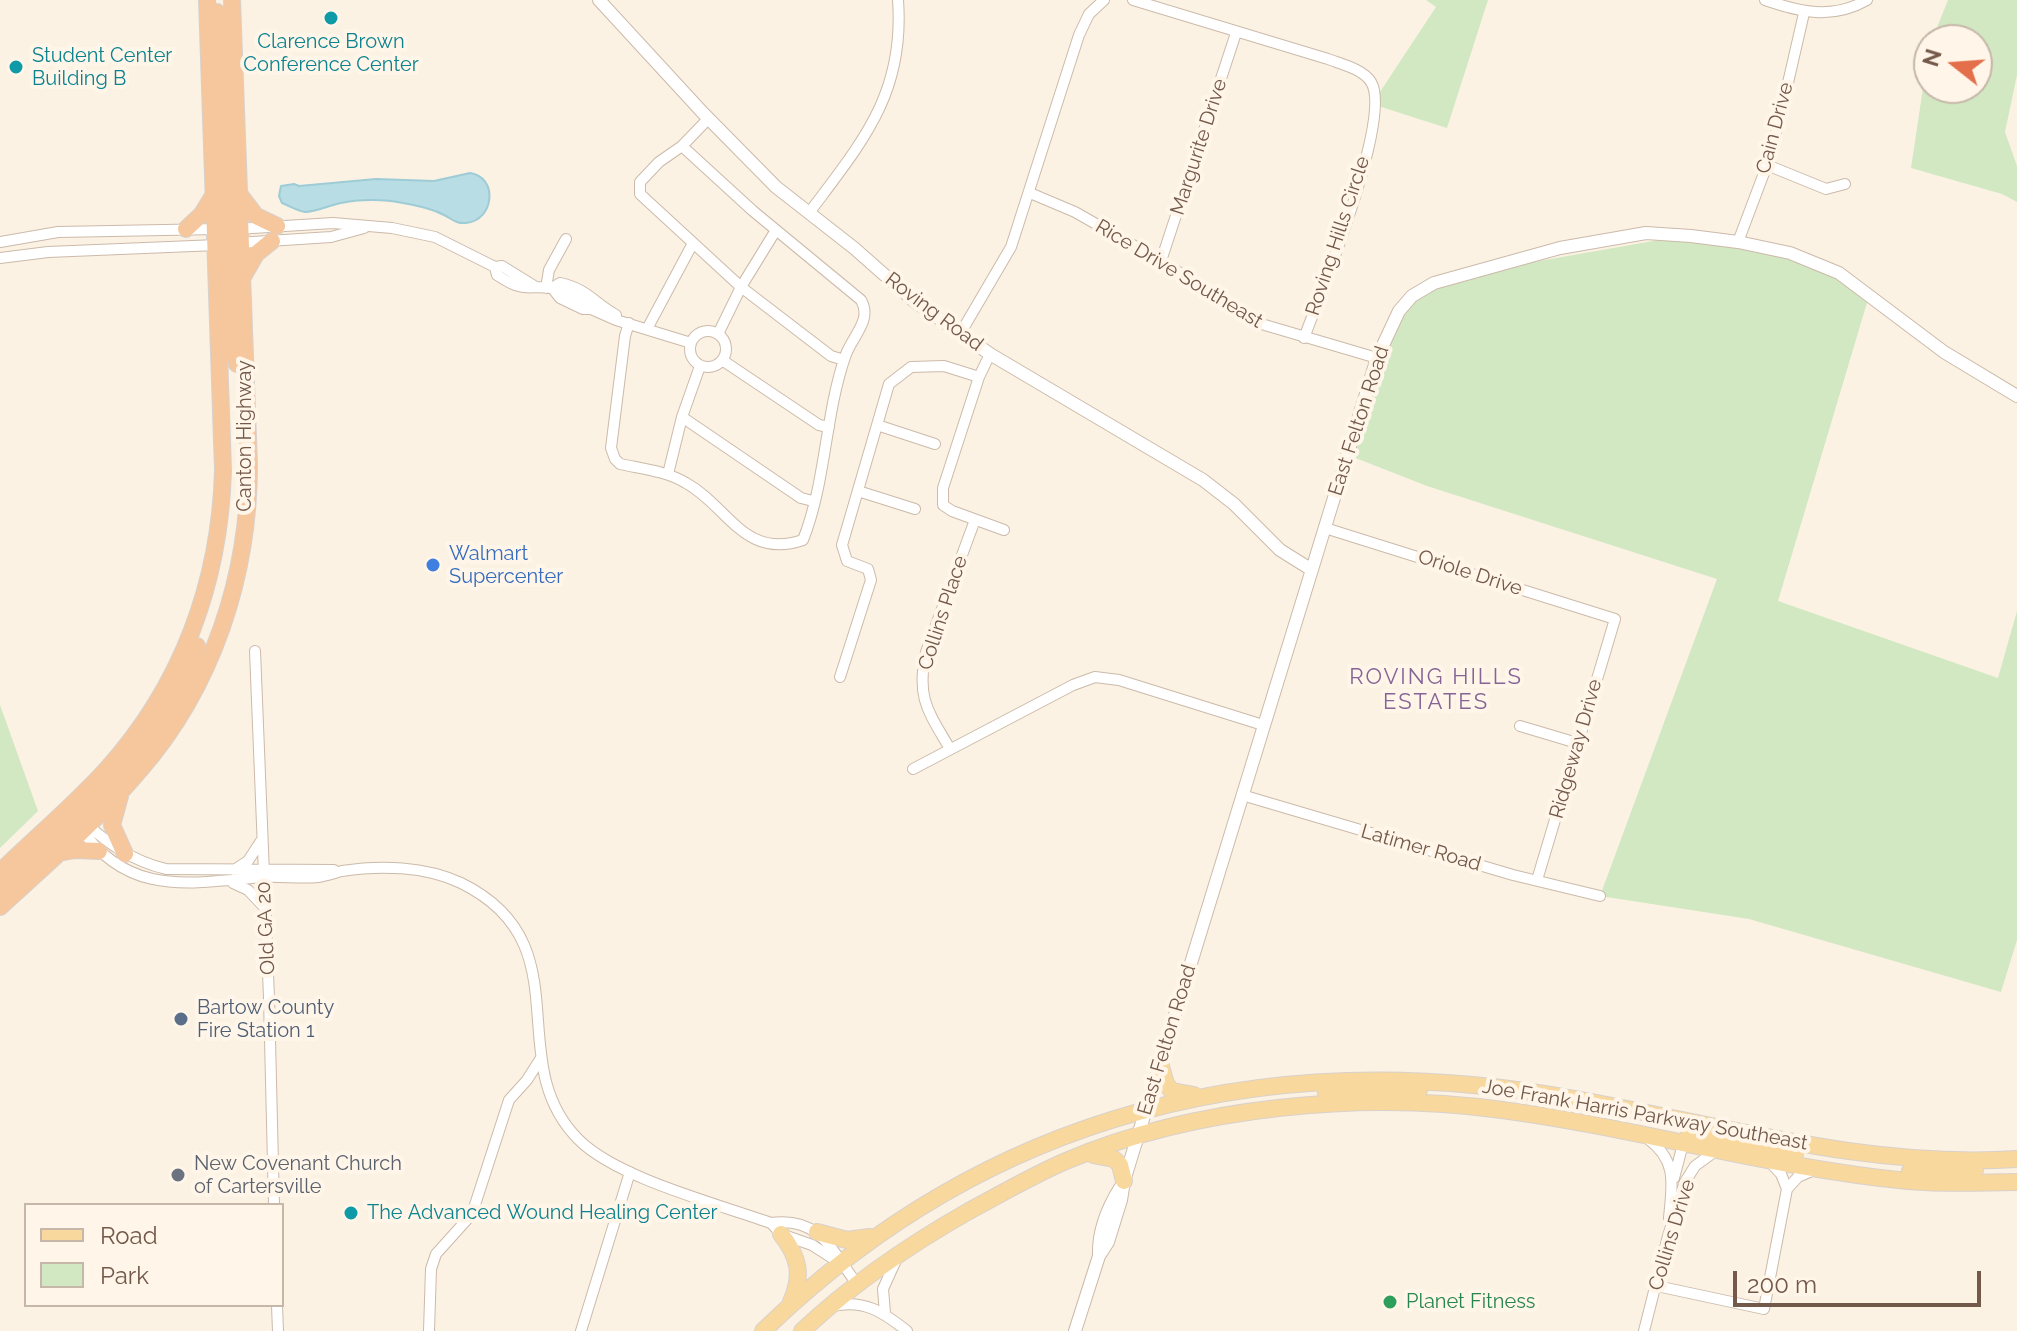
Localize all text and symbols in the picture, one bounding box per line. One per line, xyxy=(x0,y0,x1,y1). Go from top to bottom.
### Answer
marker: Clarence Brown Conference Center xyxy=(322,9,340,27)
north arrow xyxy=(1913,24,1993,104)
place label: Clarence Brown Conference Center xyxy=(243,30,419,77)
place label: Student Center Building B xyxy=(32,44,172,91)
text: N xyxy=(1917,46,1947,69)
marker: Student Center Building B xyxy=(7,58,25,76)
street label: Margurite Drive xyxy=(1166,76,1232,218)
street label: Cain Drive xyxy=(1751,80,1799,176)
street label: Roving Hills Circle xyxy=(1301,153,1375,319)
street label: Rice Drive Southeast xyxy=(1091,214,1267,334)
street label: Roving Road xyxy=(880,267,988,357)
street label: East Felton Road xyxy=(1323,343,1395,499)
street label: Canton Highway xyxy=(233,360,257,512)
place label: Walmart Supercenter xyxy=(449,542,563,589)
street label: Oriole Drive xyxy=(1415,545,1525,601)
street label: Collins Place xyxy=(913,553,973,673)
marker: Walmart Supercenter xyxy=(424,556,442,574)
district label: ROVING HILLS ESTATES xyxy=(1349,664,1523,716)
street label: Ridgeway Drive xyxy=(1545,677,1607,821)
street label: Latimer Road xyxy=(1358,819,1484,877)
street label: Old GA 20 xyxy=(252,881,280,975)
street label: East Felton Road xyxy=(1133,962,1201,1118)
place label: Bartow County Fire Station 1 xyxy=(197,996,334,1043)
marker: Bartow County Fire Station 1 xyxy=(172,1010,190,1028)
street label: Joe Frank Harris Parkway Southeast xyxy=(1481,1075,1809,1155)
place label: New Covenant Church of Cartersville xyxy=(194,1152,402,1199)
marker: New Covenant Church of Cartersville xyxy=(169,1166,187,1184)
street label: Collins Drive xyxy=(1644,1177,1700,1293)
place label: The Advanced Wound Healing Center xyxy=(367,1201,717,1225)
legend xyxy=(24,1203,284,1307)
marker: The Advanced Wound Healing Center xyxy=(342,1204,360,1222)
text: Road xyxy=(100,1221,158,1250)
scale bar xyxy=(1737,1255,1985,1305)
text: Park xyxy=(100,1261,149,1290)
text: 200 m xyxy=(1747,1270,1817,1299)
place label: Planet Fitness xyxy=(1406,1290,1535,1314)
marker: Planet Fitness xyxy=(1381,1293,1399,1311)

